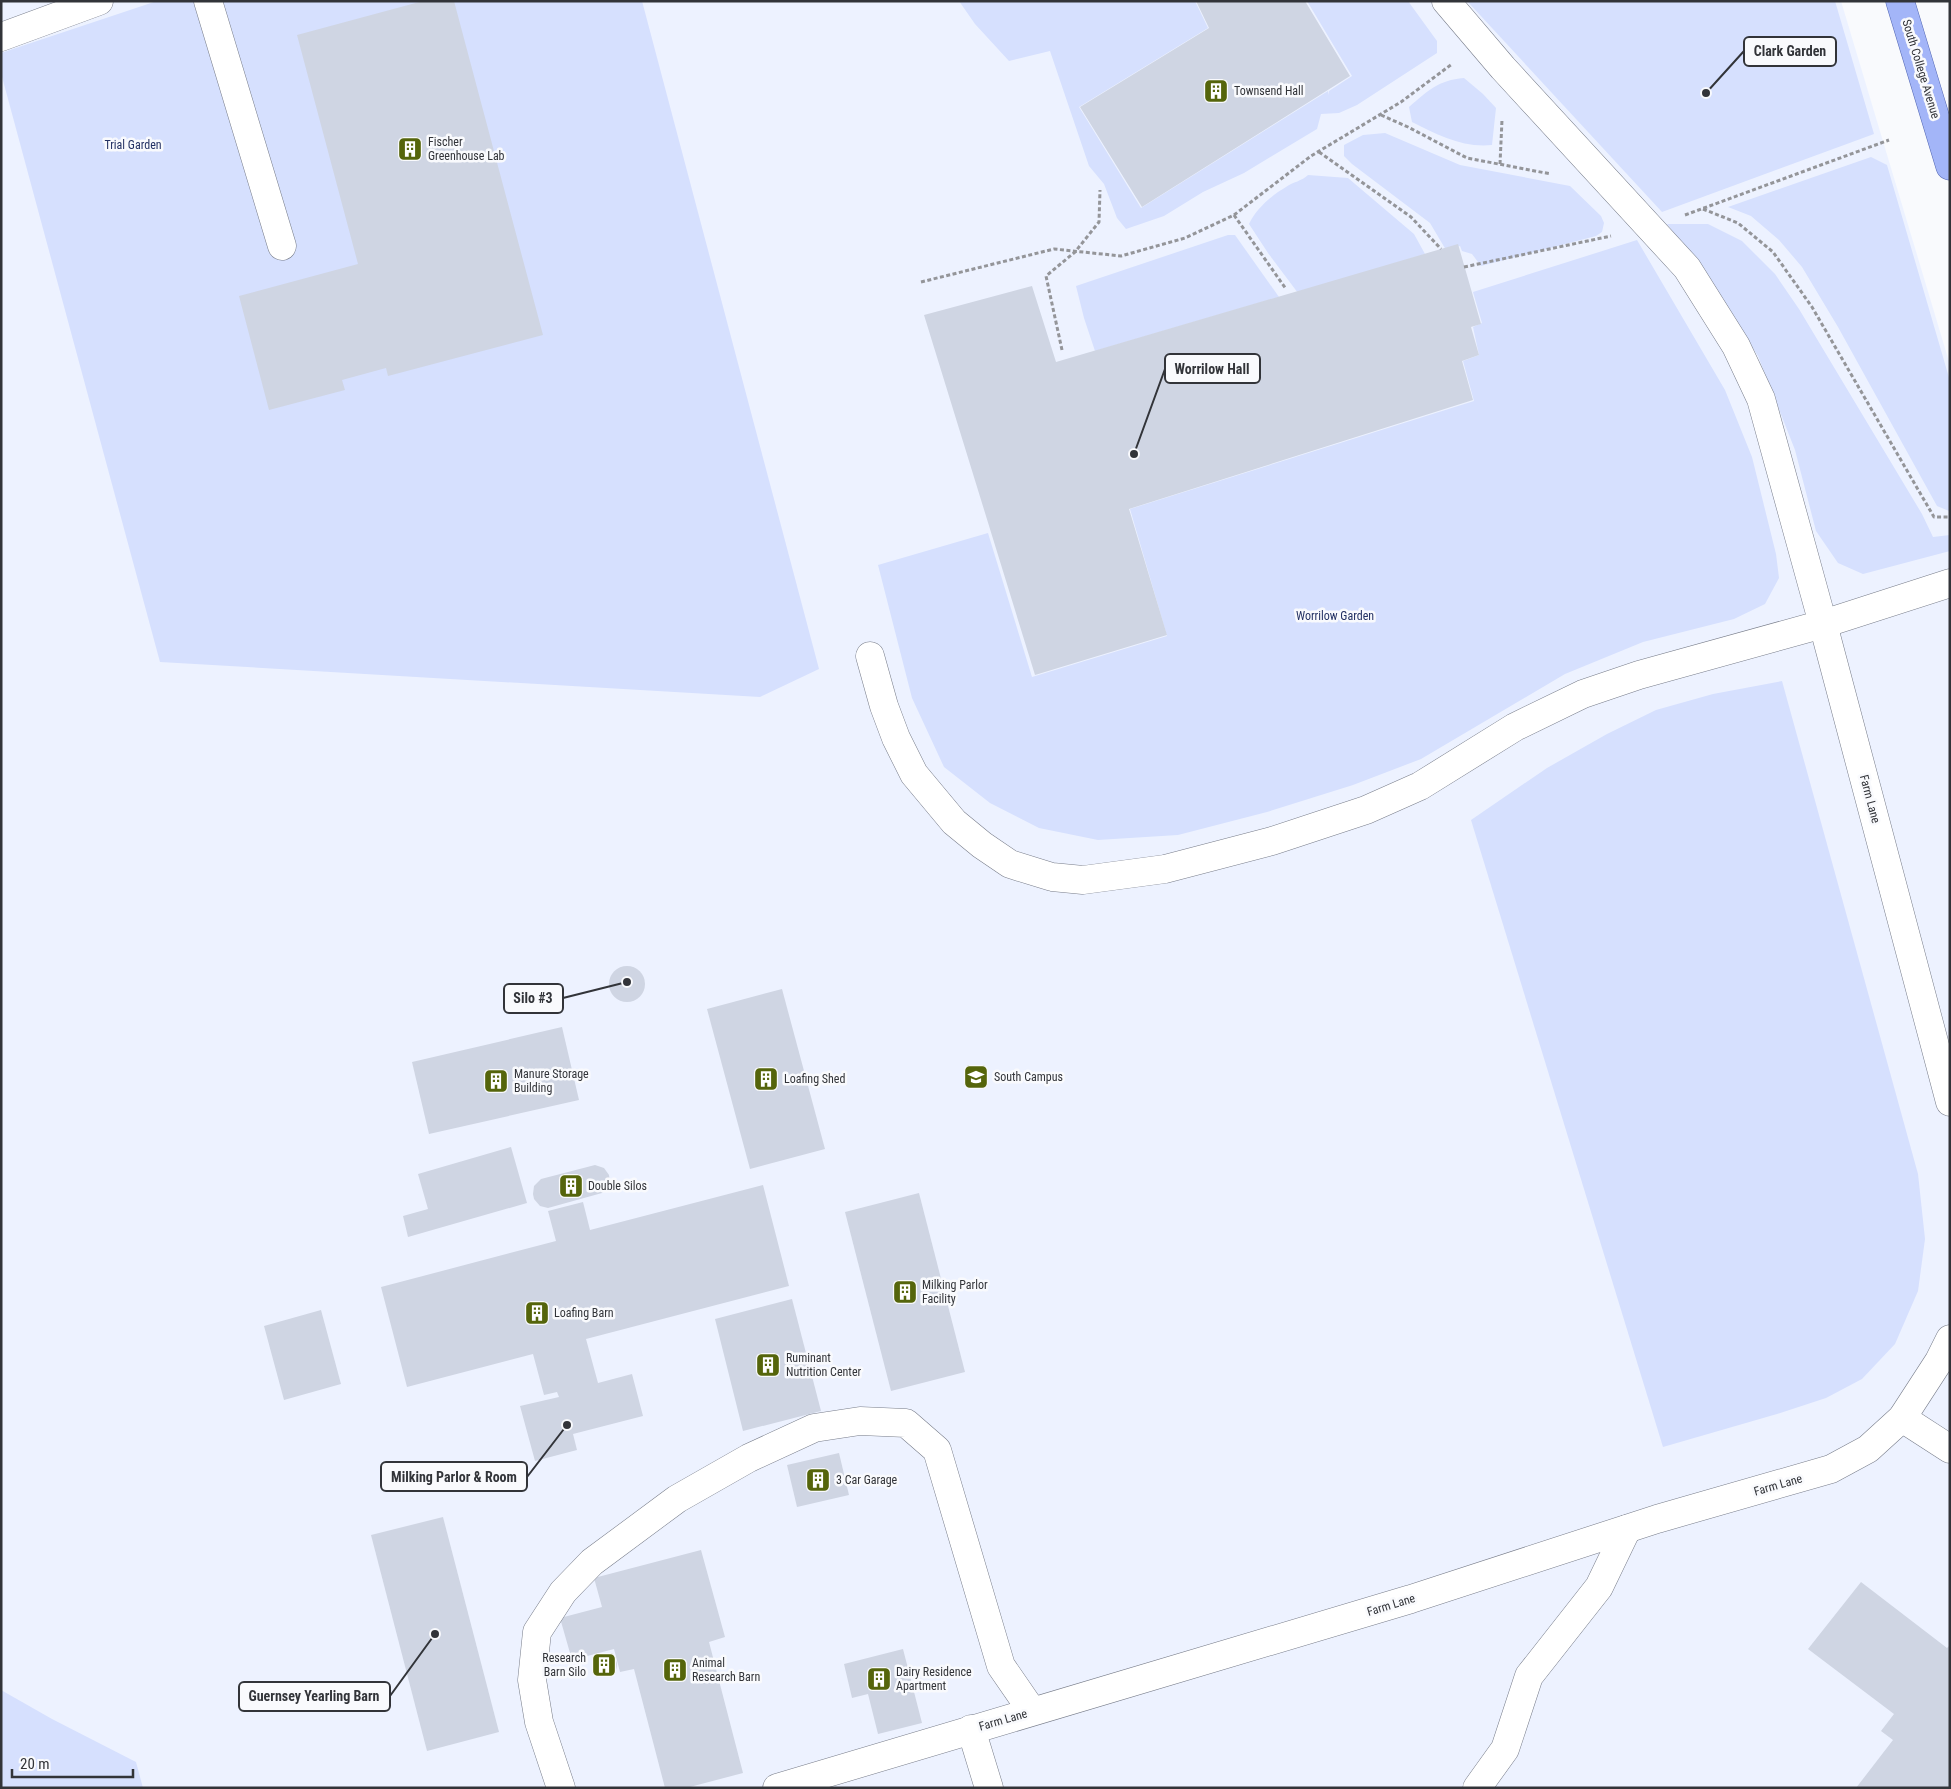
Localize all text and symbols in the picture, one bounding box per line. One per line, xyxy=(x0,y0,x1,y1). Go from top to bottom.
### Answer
street label: South College Avenue xyxy=(1899,18,1943,121)
callout: Clark Garden xyxy=(1744,37,1836,66)
text: Clark Garden xyxy=(1754,43,1826,59)
building icon: Townsend Hall xyxy=(1203,78,1229,104)
place label: Townsend Hall xyxy=(1234,84,1304,98)
place label: Fischer Greenhouse Lab xyxy=(428,135,505,163)
building icon: Fischer Greenhouse Lab xyxy=(397,136,423,162)
park label: Trial Garden xyxy=(104,138,162,152)
callout: Worrilow Hall xyxy=(1165,354,1260,383)
text: Worrilow Hall xyxy=(1175,361,1249,377)
park label: Worrilow Garden xyxy=(1296,609,1374,623)
street label: Farm Lane xyxy=(1857,773,1883,825)
callout: Silo #3 xyxy=(504,984,563,1013)
text: Silo #3 xyxy=(513,990,553,1006)
school or university icon: South Campus xyxy=(963,1064,989,1090)
building icon: Loafing Shed xyxy=(753,1066,779,1092)
place label: Manure Storage Building xyxy=(514,1067,589,1095)
building icon: Manure Storage Building xyxy=(483,1068,509,1094)
place label: South Campus xyxy=(994,1070,1063,1084)
place label: Loafing Shed xyxy=(784,1072,845,1086)
building icon: Double Silos xyxy=(558,1173,584,1199)
place label: Double Silos xyxy=(588,1179,647,1193)
place label: Milking Parlor Facility xyxy=(922,1278,988,1306)
building icon: Milking Parlor Facility xyxy=(892,1279,918,1305)
building icon: Loafing Barn xyxy=(524,1300,550,1326)
place label: Loafing Barn xyxy=(554,1306,614,1320)
place label: Ruminant Nutrition Center xyxy=(786,1351,862,1379)
building icon: Ruminant Nutrition Center xyxy=(755,1352,781,1378)
callout: Milking Parlor & Room xyxy=(381,1462,527,1491)
building icon: 3 Car Garage xyxy=(805,1467,831,1493)
text: Milking Parlor & Room xyxy=(391,1469,517,1485)
street label: Farm Lane xyxy=(1752,1471,1804,1499)
place label: 3 Car Garage xyxy=(836,1473,898,1487)
street label: Farm Lane xyxy=(1365,1591,1417,1619)
place label: Research Barn Silo xyxy=(542,1651,586,1679)
building icon: Research Barn Silo xyxy=(591,1652,617,1678)
place label: Animal Research Barn xyxy=(692,1656,760,1684)
building icon: Animal Research Barn xyxy=(662,1657,688,1683)
place label: Dairy Residence Apartment xyxy=(896,1665,972,1693)
building icon: Dairy Residence Apartment xyxy=(866,1666,892,1692)
callout: Guernsey Yearling Barn xyxy=(239,1682,390,1711)
text: Guernsey Yearling Barn xyxy=(248,1688,380,1704)
street label: Farm Lane xyxy=(977,1706,1029,1734)
scale bar xyxy=(12,1746,134,1778)
text: 20 m xyxy=(20,1755,50,1773)

